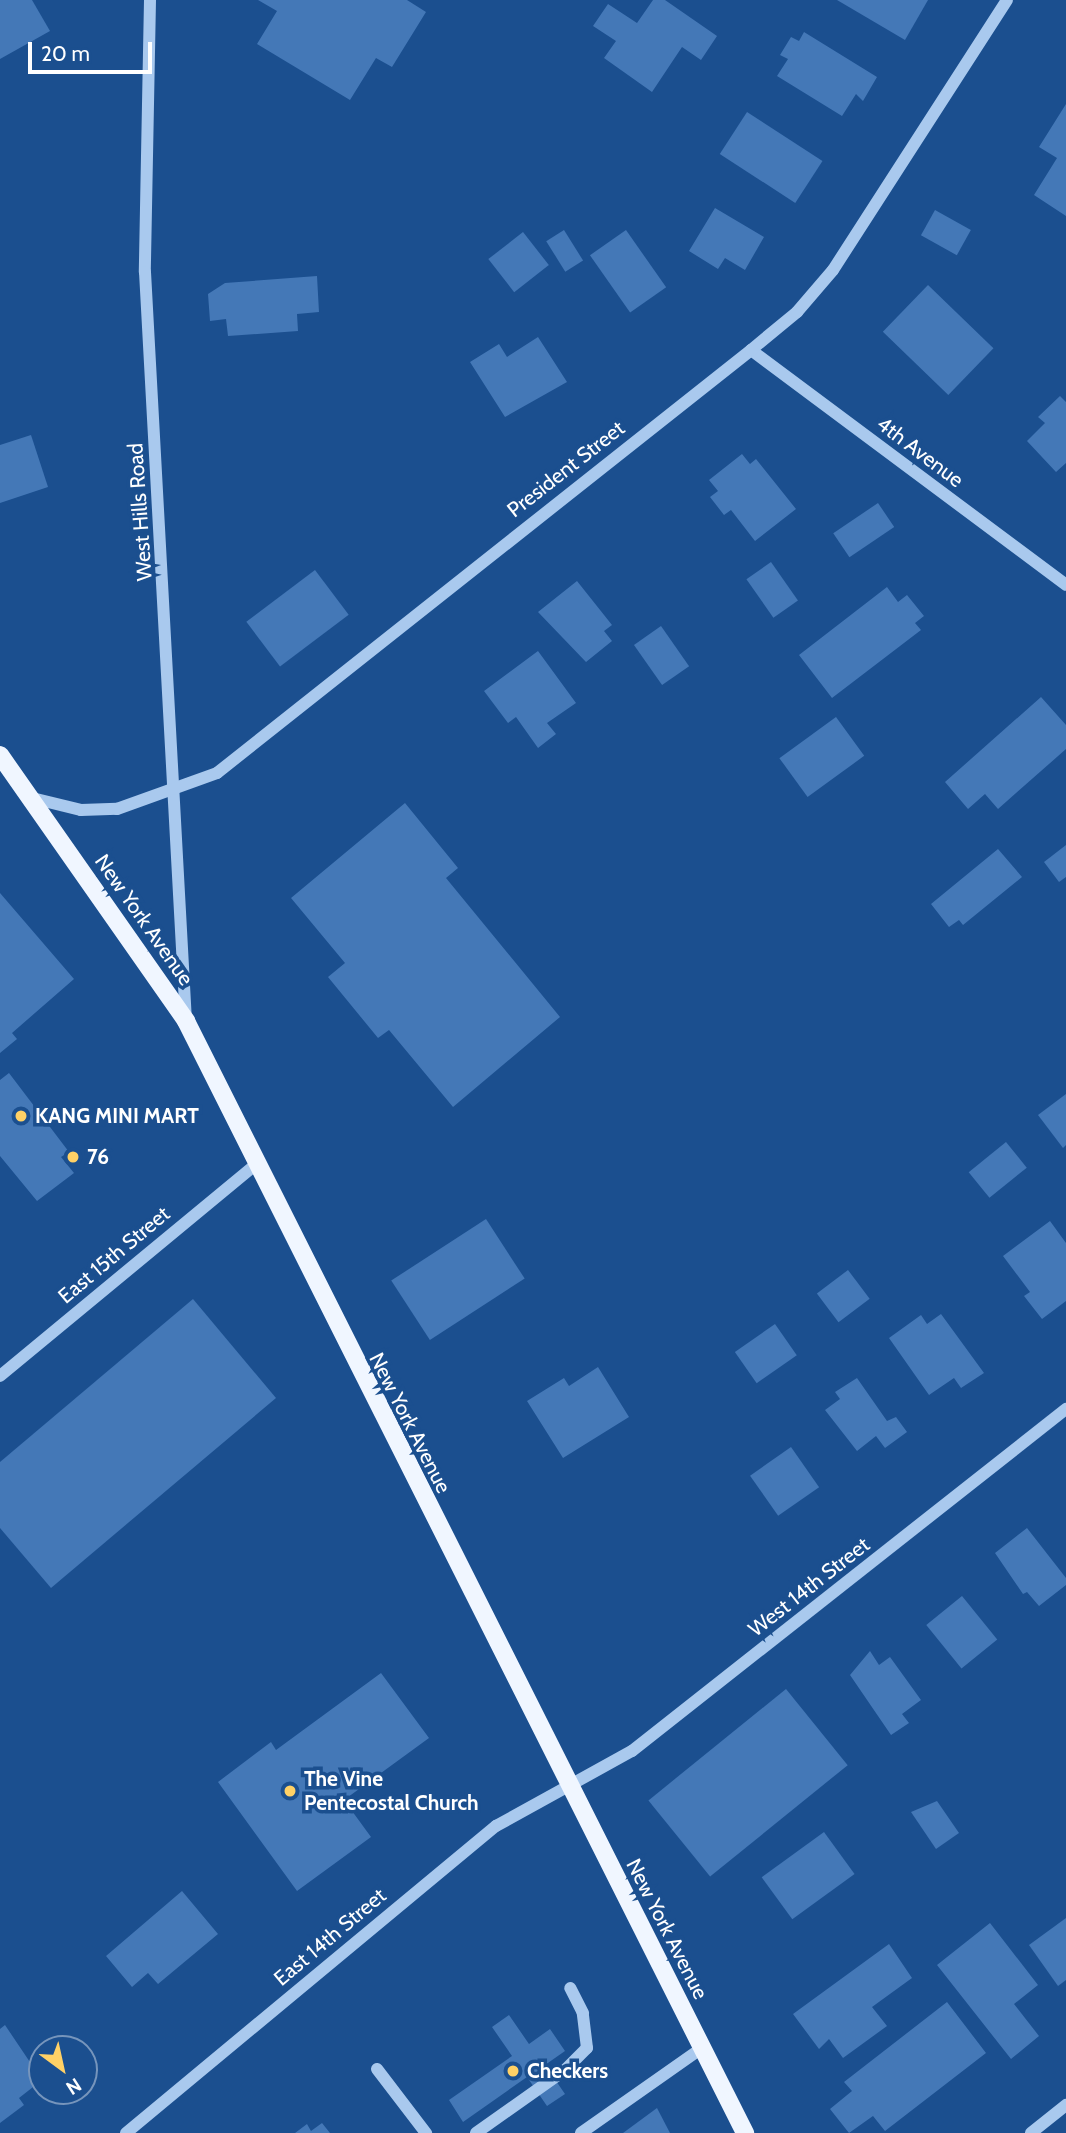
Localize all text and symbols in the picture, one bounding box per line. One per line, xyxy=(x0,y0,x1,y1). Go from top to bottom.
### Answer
scale bar xyxy=(32,28,156,72)
text: 20 m xyxy=(41,41,90,66)
street label: 4th Avenue xyxy=(872,411,968,493)
street label: President Street xyxy=(502,415,630,523)
street label: West Hills Road xyxy=(123,442,157,582)
street label: New York Avenue xyxy=(89,850,199,990)
place label: KANG MINI MART xyxy=(35,1103,199,1129)
marker: KANG MINI MART xyxy=(13,1108,29,1124)
place label: 76 xyxy=(87,1144,109,1170)
marker: 76 xyxy=(65,1149,81,1165)
street label: East 15th Street xyxy=(53,1201,175,1309)
street label: New York Avenue xyxy=(364,1349,456,1497)
street label: West 14th Street xyxy=(744,1532,874,1642)
place label: The Vine Pentecostal Church xyxy=(304,1766,479,1816)
marker: The Vine Pentecostal Church xyxy=(282,1783,298,1799)
street label: New York Avenue xyxy=(621,1855,713,2003)
street label: East 14th Street xyxy=(269,1883,391,1991)
north arrow xyxy=(28,2035,98,2105)
place label: Checkers xyxy=(527,2058,608,2084)
marker: Checkers xyxy=(505,2063,521,2079)
text: N xyxy=(62,2073,86,2100)

